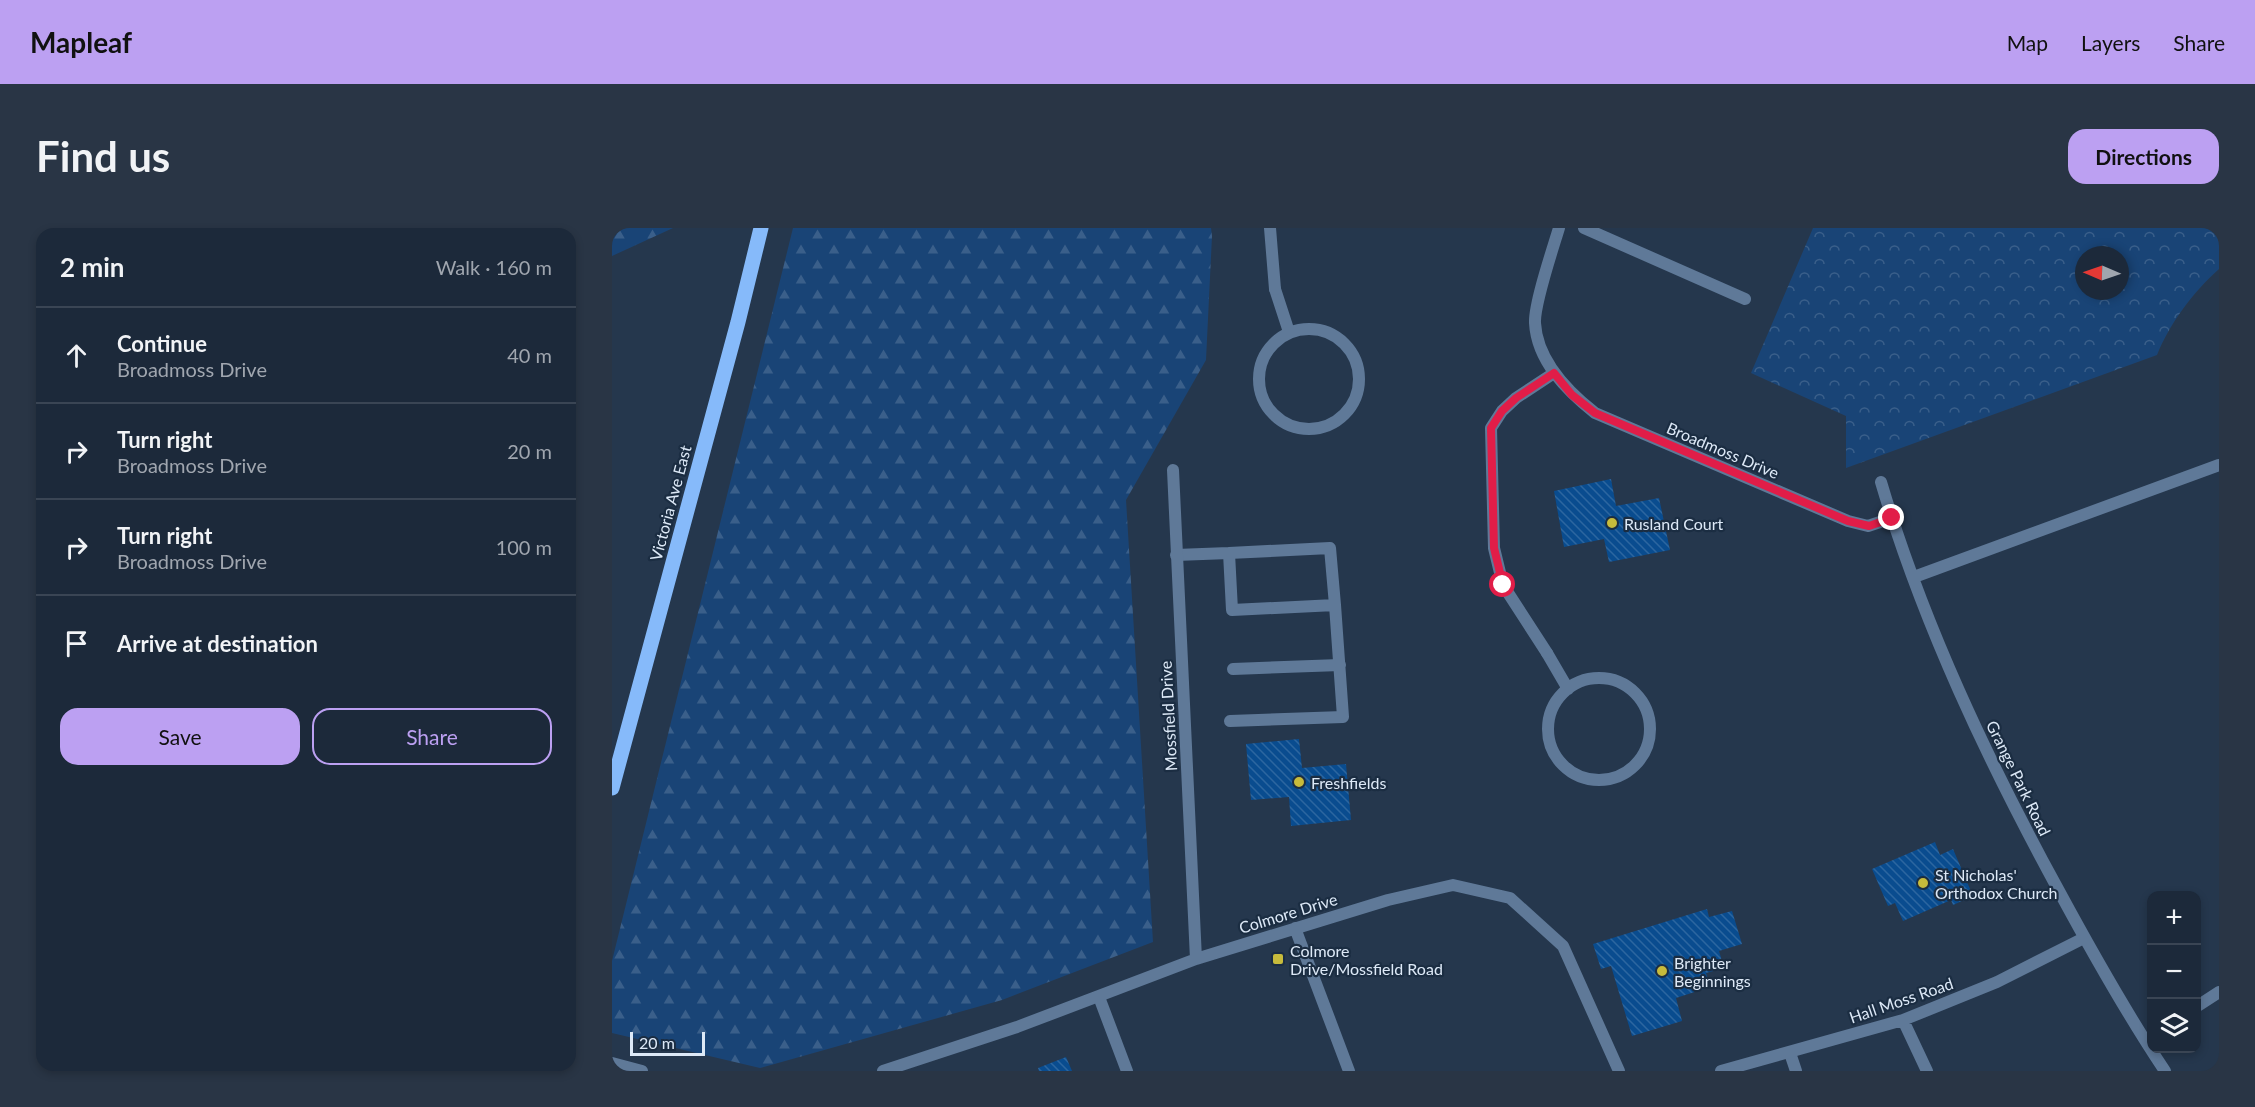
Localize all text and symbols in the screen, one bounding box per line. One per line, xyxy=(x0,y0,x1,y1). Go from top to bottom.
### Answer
text: Mapleaf xyxy=(30,25,132,59)
text: Map xyxy=(2007,30,2048,55)
text: Layers xyxy=(2081,30,2140,55)
text: Share xyxy=(2173,30,2225,55)
button: Directions xyxy=(2068,129,2219,184)
text: Find us xyxy=(36,131,170,181)
north arrow xyxy=(2075,246,2129,300)
text: 2 min xyxy=(60,251,124,283)
text: Walk · 160 m xyxy=(436,255,552,279)
text: Continue xyxy=(117,330,207,357)
icon: ahead xyxy=(60,339,93,372)
text: 40 m xyxy=(507,343,552,367)
text: Broadmoss Drive xyxy=(117,357,267,381)
street label: Broadmoss Drive xyxy=(1664,418,1782,482)
text: Turn right xyxy=(117,426,212,453)
icon: right xyxy=(60,435,93,468)
text: 20 m xyxy=(507,439,552,463)
street label: Victoria Ave East xyxy=(645,443,695,563)
text: Broadmoss Drive xyxy=(117,453,267,477)
route end xyxy=(1878,504,1904,530)
place label: Rusland Court xyxy=(1624,514,1724,533)
marker: Rusland Court xyxy=(1605,516,1619,530)
text: Turn right xyxy=(117,522,212,549)
icon: right xyxy=(60,531,93,564)
text: 100 m xyxy=(496,535,552,559)
text: Broadmoss Drive xyxy=(117,549,267,573)
route start xyxy=(1489,571,1515,597)
icon: arrive xyxy=(60,627,93,660)
text: Arrive at destination xyxy=(117,630,318,657)
street label: Mossfield Drive xyxy=(1156,661,1180,771)
button: Save xyxy=(60,708,300,765)
button: Share xyxy=(312,708,552,765)
street label: Grange Park Road xyxy=(1983,717,2055,839)
place label: Freshfields xyxy=(1311,773,1386,792)
marker: Freshfields xyxy=(1292,775,1306,789)
place label: St Nicholas' Orthodox Church xyxy=(1935,865,2058,902)
marker: St Nicholas' Orthodox Church xyxy=(1916,876,1930,890)
street label: Colmore Drive xyxy=(1237,889,1339,937)
map controls xyxy=(2147,891,2201,1053)
button: + xyxy=(2147,891,2201,945)
place label: Colmore Drive/Mossfield Road xyxy=(1290,941,1443,978)
button: − xyxy=(2147,945,2201,999)
marker: Colmore Drive/Mossfield Road xyxy=(1271,952,1285,966)
place label: Brighter Beginnings xyxy=(1674,953,1751,990)
marker: Brighter Beginnings xyxy=(1655,964,1669,978)
street label: Hall Moss Road xyxy=(1847,973,1955,1027)
button: layers xyxy=(2147,999,2201,1053)
scale bar xyxy=(630,1029,705,1056)
text: 20 m xyxy=(639,1033,675,1052)

